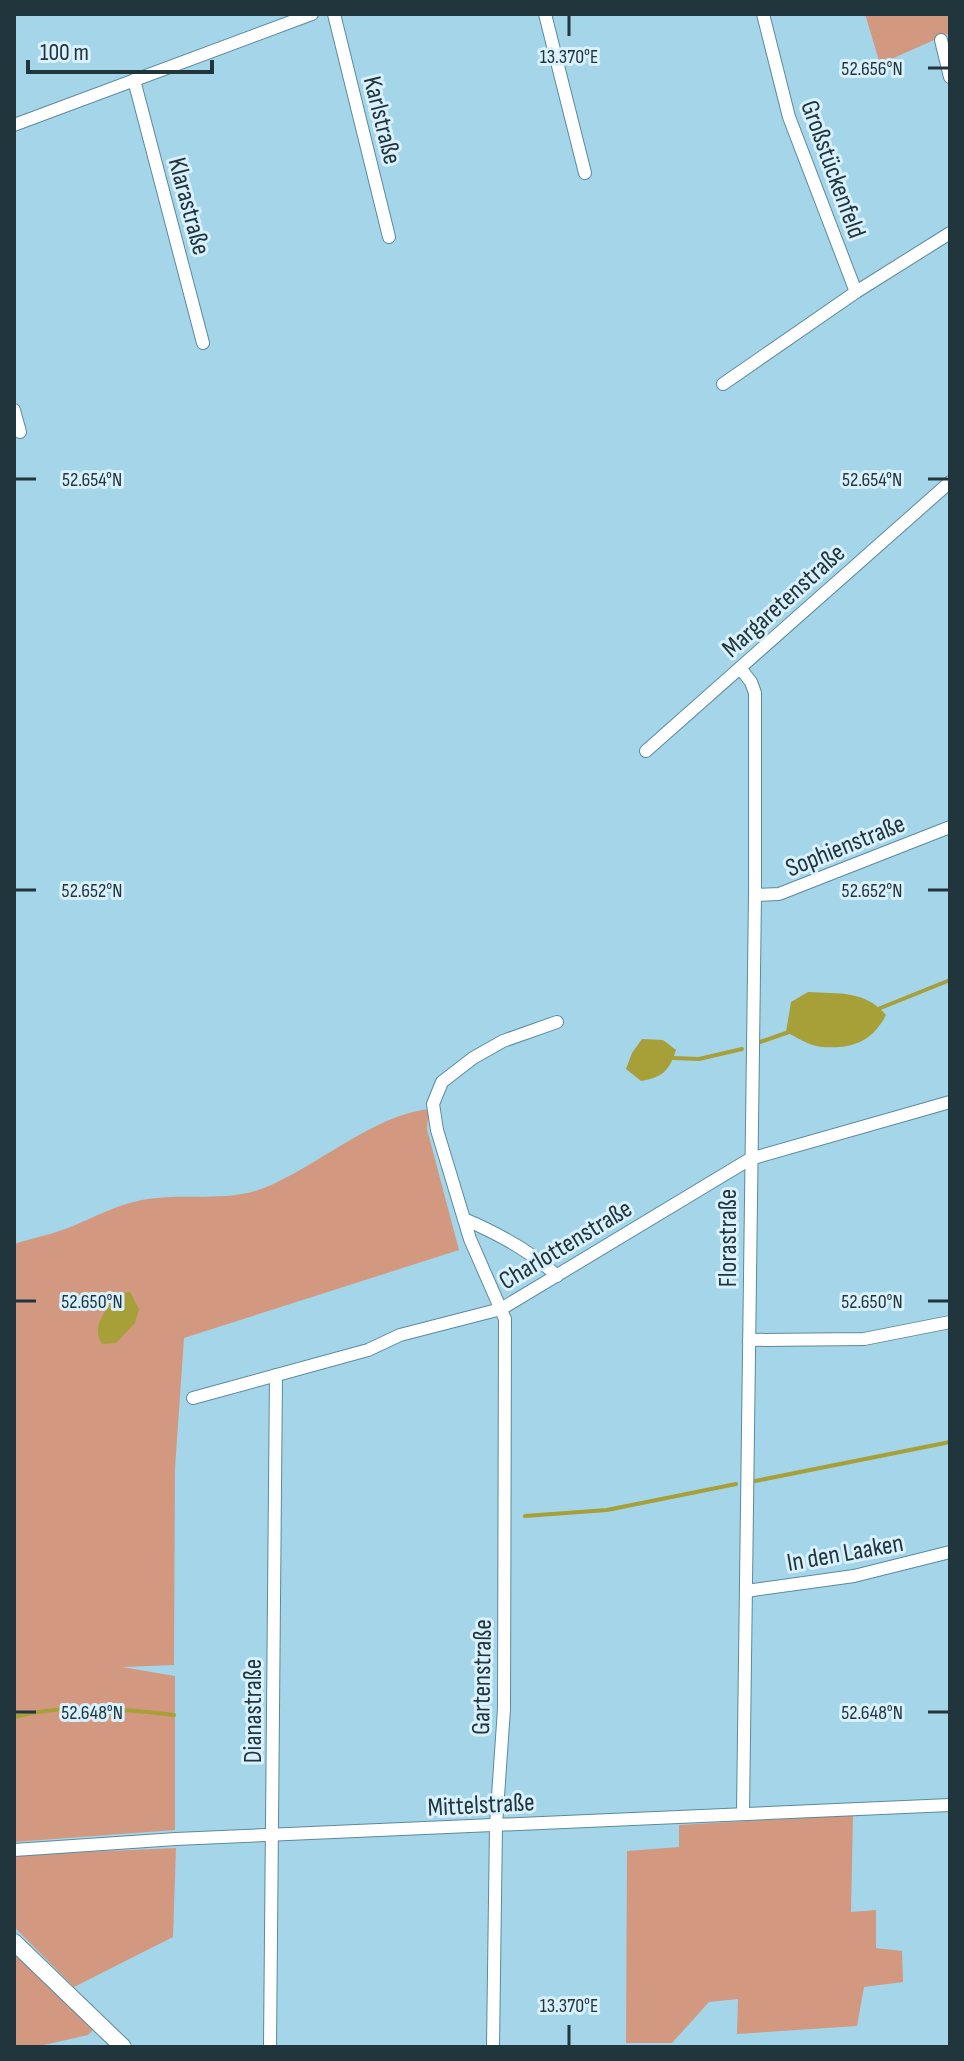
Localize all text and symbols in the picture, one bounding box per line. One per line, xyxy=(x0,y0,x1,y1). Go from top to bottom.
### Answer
scale bar xyxy=(28,24,212,74)
text: 100 m xyxy=(40,38,89,67)
text: 13.370°E xyxy=(540,45,598,69)
text: 52.656°N xyxy=(841,57,903,81)
street label: Karlstraße xyxy=(356,73,407,168)
street label: Großstückenfeld xyxy=(793,96,872,243)
street label: Klarastraße xyxy=(161,154,216,258)
text: 52.654°N xyxy=(62,468,122,492)
text: 52.654°N xyxy=(842,468,902,492)
street label: Margaretenstraße xyxy=(716,538,852,664)
street label: Sophienstraße xyxy=(781,808,910,884)
text: 52.652°N xyxy=(62,879,122,903)
text: 52.652°N xyxy=(842,879,902,903)
street label: Florastraße xyxy=(713,1189,744,1287)
street label: Charlottenstraße xyxy=(494,1193,638,1297)
text: 52.650°N xyxy=(61,1290,123,1314)
text: 52.650°N xyxy=(841,1290,903,1314)
street label: In den Laaken xyxy=(785,1528,906,1579)
street label: Gartenstraße xyxy=(466,1619,499,1735)
street label: Dianastraße xyxy=(238,1659,269,1763)
text: 52.648°N xyxy=(61,1701,123,1725)
text: 52.648°N xyxy=(841,1701,903,1725)
street label: Mittelstraße xyxy=(427,1787,535,1824)
text: 13.370°E xyxy=(540,1994,598,2018)

